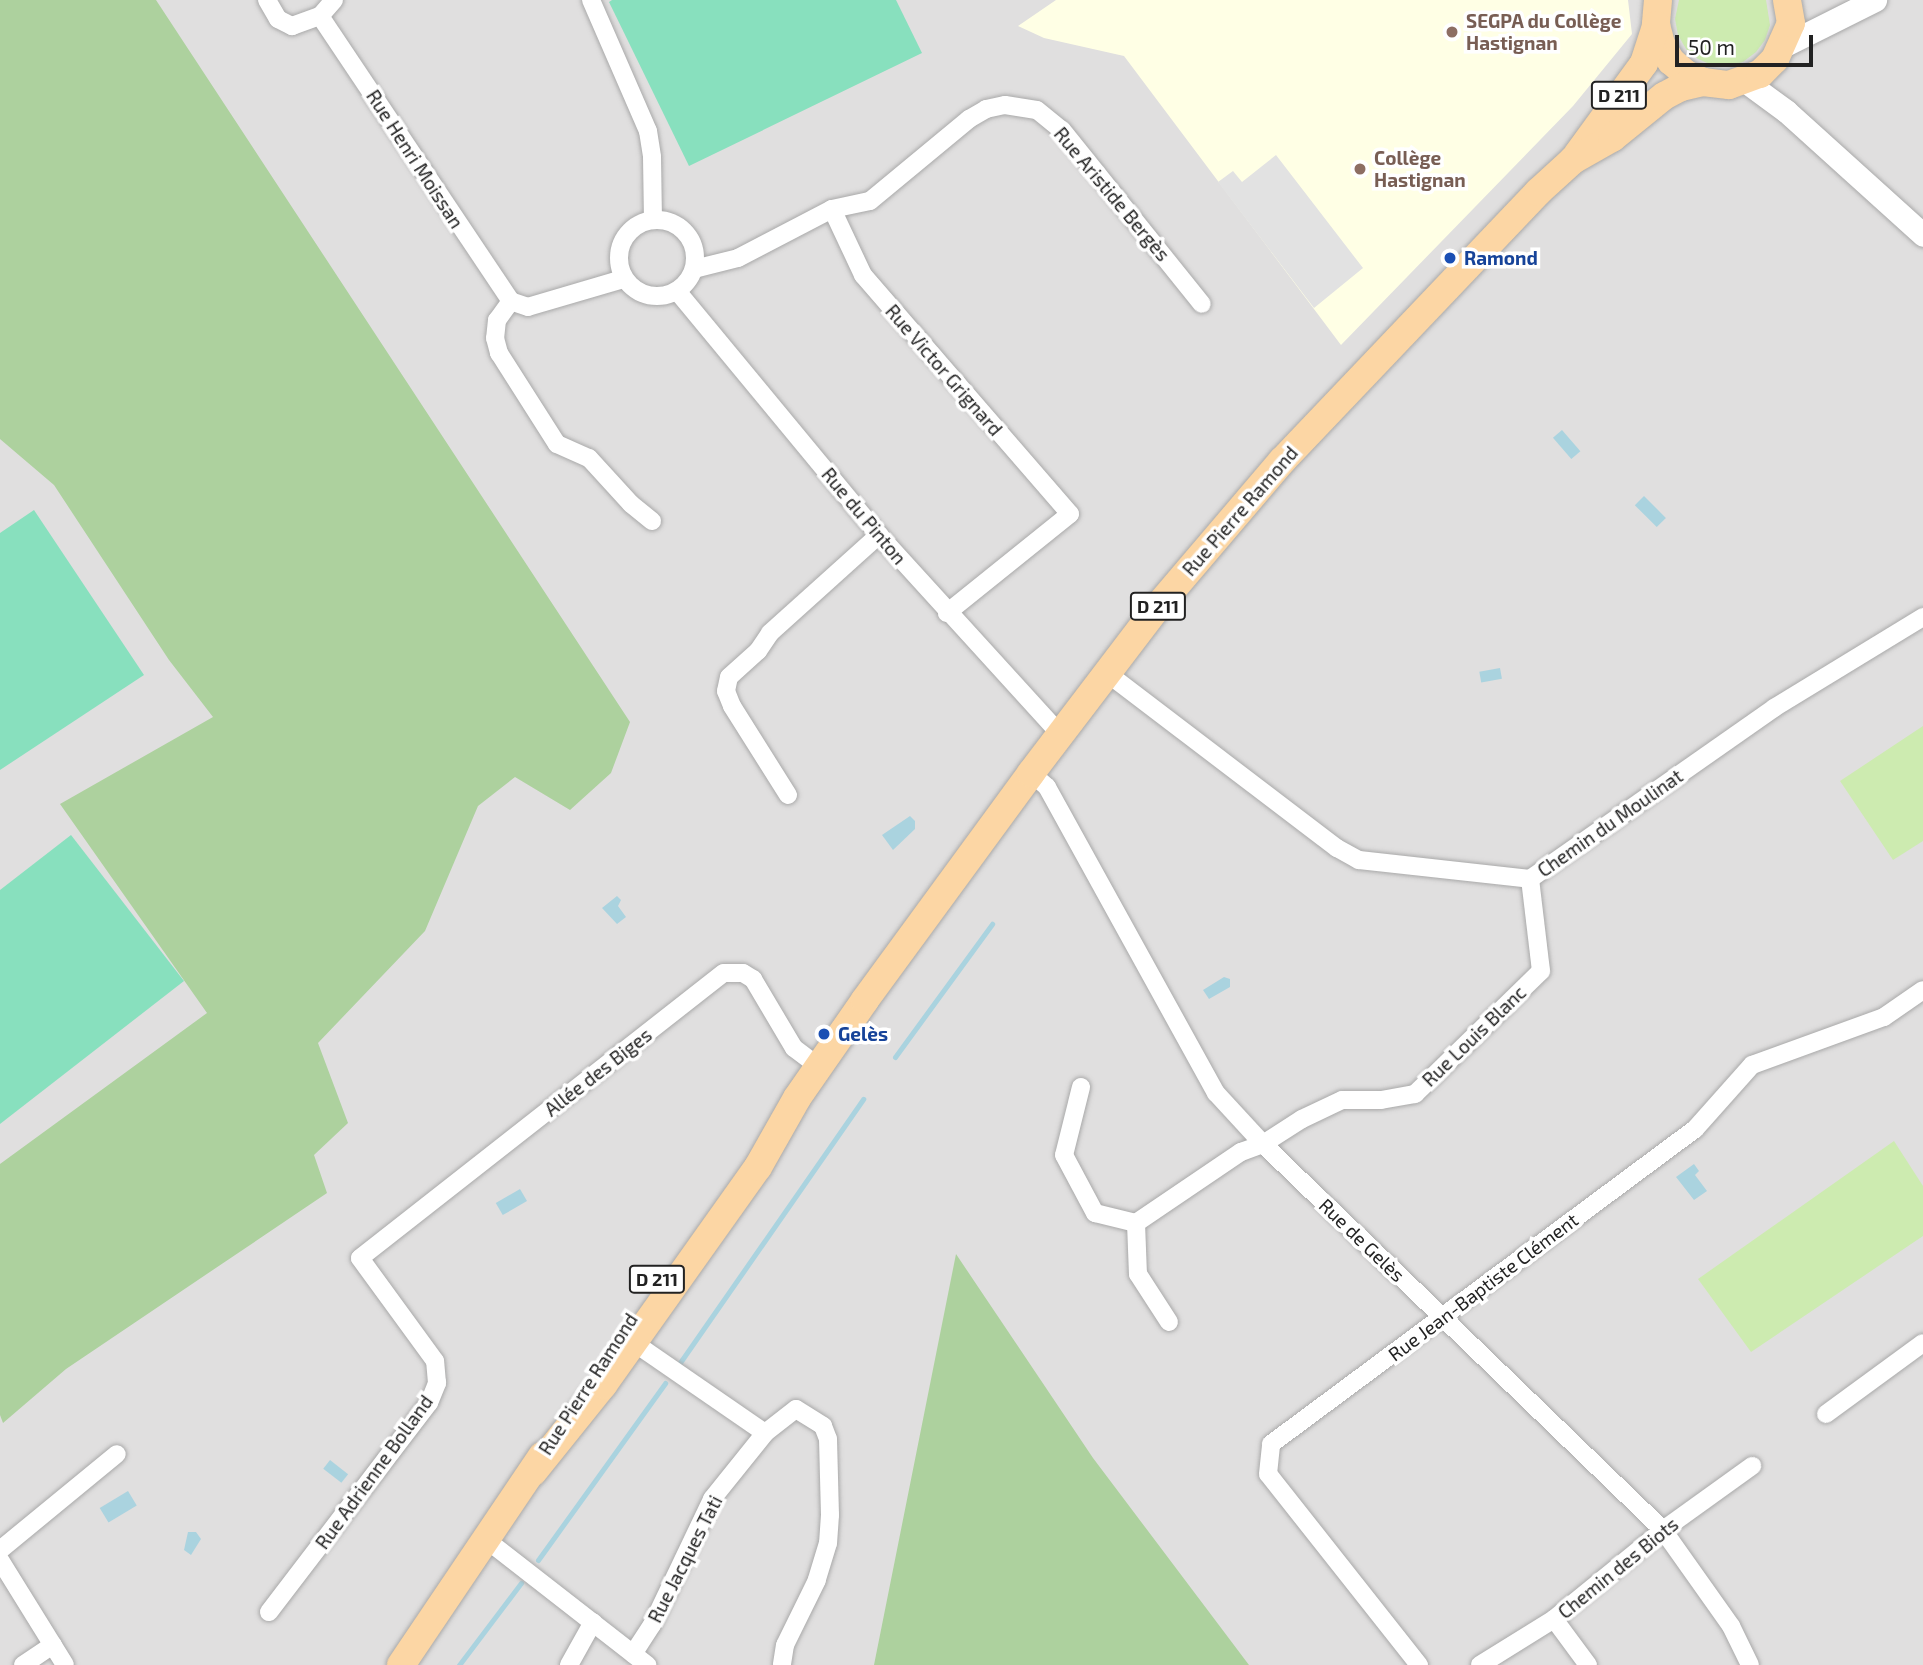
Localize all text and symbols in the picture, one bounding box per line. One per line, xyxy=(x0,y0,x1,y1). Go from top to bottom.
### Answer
place label: SEGPA du Collège Hastignan xyxy=(1466,10,1622,54)
scale bar xyxy=(1678,21,1816,65)
marker: SEGPA du Collège Hastignan xyxy=(1444,24,1460,40)
text: 50 m xyxy=(1688,34,1735,59)
road number: D 211 xyxy=(1589,80,1649,110)
street label: Rue Henri Moissan xyxy=(362,86,468,232)
street label: Rue Aristide Bergès xyxy=(1049,122,1175,266)
place label: Collège Hastignan xyxy=(1374,147,1466,191)
marker: Collège Hastignan xyxy=(1352,161,1368,177)
place label: Ramond xyxy=(1464,247,1538,269)
marker: Ramond xyxy=(1442,250,1458,266)
street label: Rue Victor Grignard xyxy=(881,299,1007,441)
street label: Rue Pierre Ramond xyxy=(1178,442,1302,580)
street label: Rue du Pinton xyxy=(817,463,911,569)
road number: D 211 xyxy=(1128,592,1188,620)
street label: Chemin du Moulinat xyxy=(1533,764,1687,882)
street label: Rue Louis Blanc xyxy=(1417,981,1531,1091)
street label: Allée des Biges xyxy=(540,1023,656,1121)
place label: Gelès xyxy=(838,1023,888,1045)
marker: Gelès xyxy=(816,1026,832,1042)
street label: Rue de Gelès xyxy=(1315,1194,1409,1286)
street label: Rue Jean-Baptiste Clément xyxy=(1384,1208,1582,1366)
road number: D 211 xyxy=(627,1264,687,1294)
street label: Rue Pierre Ramond xyxy=(534,1309,642,1459)
street label: Rue Adrienne Bolland xyxy=(310,1390,438,1554)
street label: Rue Jacques Tati xyxy=(643,1491,727,1627)
street label: Chemin des Biots xyxy=(1553,1513,1683,1623)

